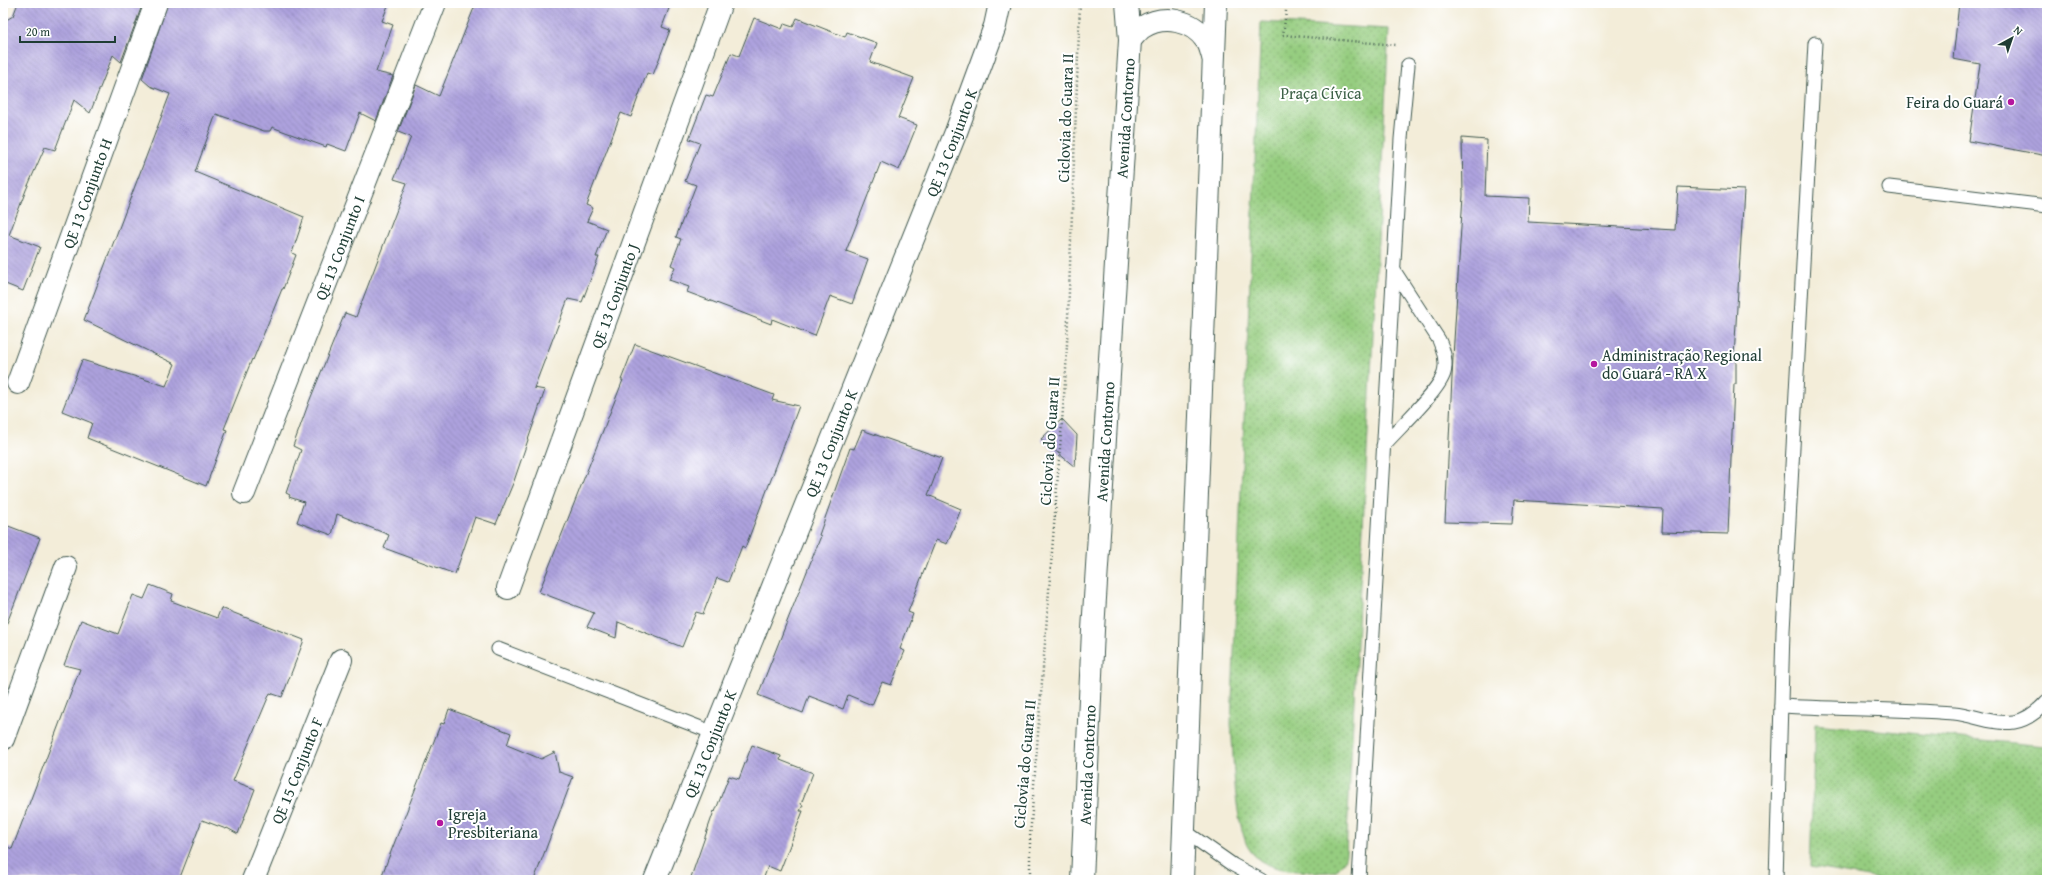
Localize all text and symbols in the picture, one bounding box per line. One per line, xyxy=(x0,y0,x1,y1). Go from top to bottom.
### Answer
scale bar xyxy=(20,18,115,44)
north arrow xyxy=(1992,18,2032,58)
text: N xyxy=(2010,22,2027,39)
text: 20 m xyxy=(26,23,50,40)
street label: Ciclovia do Guara II xyxy=(1051,53,1079,183)
street label: Avenida Contorno xyxy=(1109,57,1141,179)
park label: Praça Cívica xyxy=(1280,81,1362,105)
street label: QE 13 Conjunto K xyxy=(919,84,983,200)
place label: Feira do Guará xyxy=(1906,90,2003,114)
marker: Feira do Guará xyxy=(2006,97,2016,107)
street label: QE 13 Conjunto H xyxy=(56,134,118,252)
street label: QE 13 Conjunto I xyxy=(308,192,371,304)
street label: QE 13 Conjunto J xyxy=(584,240,645,352)
place label: Administração Regional do Guará - RA X xyxy=(1602,343,1763,385)
marker: Administração Regional do Guará - RA X xyxy=(1589,359,1599,369)
street label: Ciclovia do Guara II xyxy=(1033,376,1065,506)
street label: Avenida Contorno xyxy=(1089,381,1121,503)
street label: QE 13 Conjunto K xyxy=(798,385,864,501)
street label: QE 13 Conjunto K xyxy=(677,685,743,801)
street label: Ciclovia do Guara II xyxy=(1006,699,1042,829)
street label: Avenida Contorno xyxy=(1072,704,1102,826)
street label: QE 15 Conjunto F xyxy=(265,713,329,827)
place label: Igreja Presbiteriana xyxy=(448,802,538,844)
marker: Igreja Presbiteriana xyxy=(435,818,445,828)

